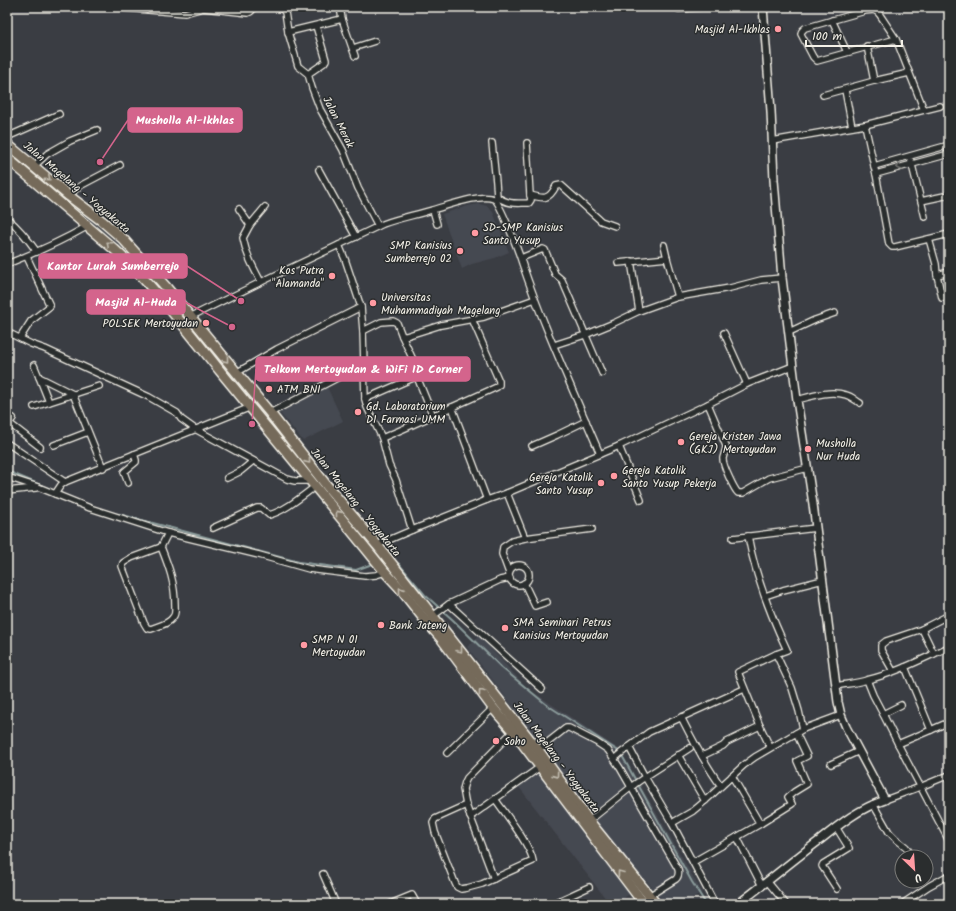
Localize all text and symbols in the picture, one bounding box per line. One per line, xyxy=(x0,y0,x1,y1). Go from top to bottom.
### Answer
place label: Masjid Al-Ikhlas xyxy=(695,21,770,39)
scale bar xyxy=(806,22,902,48)
marker: Masjid Al-Ikhlas xyxy=(773,24,783,34)
text: 100 m xyxy=(812,27,843,46)
street label: Jalan Merak xyxy=(317,93,359,152)
callout: Musholla Al-Ikhlas xyxy=(128,108,242,132)
text: Musholla Al-Ikhlas xyxy=(136,111,235,130)
street label: Jalan Magelang - Yogyakarta xyxy=(19,137,134,238)
one-way arrow xyxy=(896,163,902,171)
one-way arrow xyxy=(43,173,51,180)
place label: SD-SMP Kanisius Santo Yusup xyxy=(483,219,564,250)
marker: SD-SMP Kanisius Santo Yusup xyxy=(470,228,480,238)
place label: SMP Kanisius Sumberrejo 02 xyxy=(385,237,452,268)
one-way arrow xyxy=(106,242,113,249)
marker: SMP Kanisius Sumberrejo 02 xyxy=(455,246,465,256)
callout: Kantor Lurah Sumberrejo xyxy=(39,254,187,278)
text: Kantor Lurah Sumberrejo xyxy=(47,257,180,276)
place label: Kos Putra "Alamanda" xyxy=(272,262,324,293)
marker: Kos Putra "Alamanda" xyxy=(327,271,337,281)
place label: Universitas Muhammadiyah Magelang xyxy=(381,289,500,320)
callout: Masjid Al-Huda xyxy=(87,290,185,314)
text: Masjid Al-Huda xyxy=(95,293,177,312)
marker: Universitas Muhammadiyah Magelang xyxy=(368,298,378,308)
place label: POLSEK Mertoyudan xyxy=(103,315,198,333)
marker: POLSEK Mertoyudan xyxy=(201,318,211,328)
one-way arrow xyxy=(221,356,228,363)
callout: Telkom Mertoyudan & WiFi ID Corner xyxy=(256,357,470,381)
text: Telkom Mertoyudan & WiFi ID Corner xyxy=(264,360,463,379)
place label: ATM BNI xyxy=(277,381,321,399)
marker: ATM BNI xyxy=(264,384,274,394)
place label: Gd. Laboratorium D1 Farmasi UMM xyxy=(366,398,446,429)
marker: Gd. Laboratorium D1 Farmasi UMM xyxy=(353,407,363,417)
place label: Gereja Kristen Jawa (GKJ) Mertoyudan xyxy=(689,428,781,459)
place label: Musholla Nur Huda xyxy=(816,435,860,466)
marker: Gereja Kristen Jawa (GKJ) Mertoyudan xyxy=(676,437,686,447)
street label: Jalan Magelang - Yogyakarta xyxy=(306,444,405,561)
marker: Musholla Nur Huda xyxy=(803,444,813,454)
one-way arrow xyxy=(303,457,310,464)
place label: Gereja Katolik Santo Yusup Pekerja xyxy=(622,462,716,493)
place label: Gereja Katolik Santo Yusup xyxy=(529,469,594,500)
marker: Gereja Katolik Santo Yusup Pekerja xyxy=(609,471,619,481)
marker: Gereja Katolik Santo Yusup xyxy=(596,478,606,488)
one-way arrow xyxy=(336,511,343,518)
one-way arrow xyxy=(399,587,406,594)
place label: SMA Seminari Petrus Kanisius Mertoyudan xyxy=(513,614,612,645)
place label: Bank Jateng xyxy=(389,617,447,635)
marker: Bank Jateng xyxy=(376,620,386,630)
marker: SMA Seminari Petrus Kanisius Mertoyudan xyxy=(500,623,510,633)
place label: SMP N 01 Mertoyudan xyxy=(312,631,366,662)
marker: SMP N 01 Mertoyudan xyxy=(299,640,309,650)
one-way arrow xyxy=(455,645,462,652)
one-way arrow xyxy=(479,689,486,696)
street label: Jalan Magelang - Yogyakarta xyxy=(508,698,604,817)
place label: Soho xyxy=(504,733,526,751)
marker: Soho xyxy=(491,736,501,746)
one-way arrow xyxy=(551,770,558,777)
north arrow xyxy=(894,849,934,889)
text: U xyxy=(911,868,925,887)
one-way arrow xyxy=(618,870,625,877)

